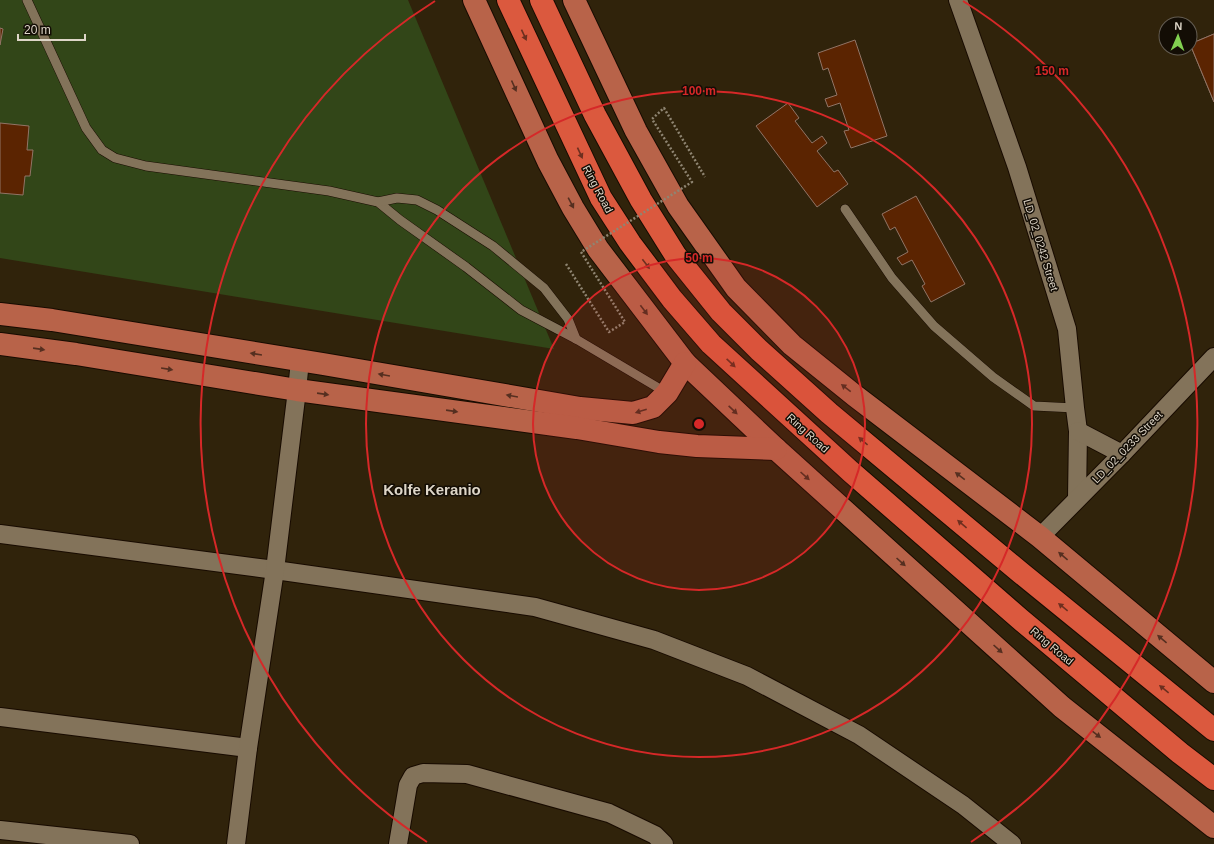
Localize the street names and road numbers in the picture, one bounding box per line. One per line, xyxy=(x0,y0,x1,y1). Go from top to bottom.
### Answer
street label: Ring Road xyxy=(580,163,616,215)
street label: LD_02_0242 Street xyxy=(1021,198,1061,292)
street label: LD_02_0233 Street xyxy=(1090,409,1164,485)
street label: Ring Road xyxy=(785,411,831,455)
street label: Ring Road xyxy=(1028,625,1076,667)

